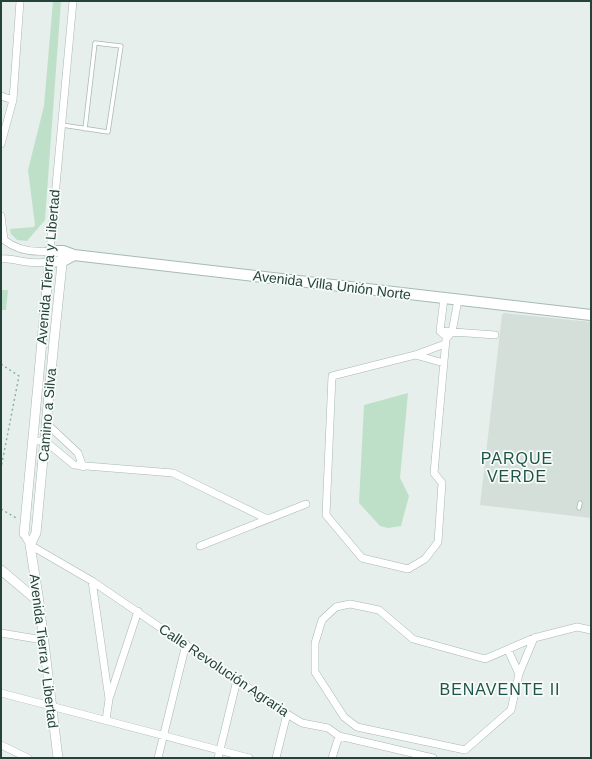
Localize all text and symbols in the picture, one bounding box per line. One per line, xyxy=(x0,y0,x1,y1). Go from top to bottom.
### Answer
street label: Avenida Tierra y Libertad xyxy=(33,189,63,345)
street label: Avenida Villa Unión Norte xyxy=(252,267,412,303)
street label: Camino a Silva xyxy=(35,367,59,463)
district label: PARQUE VERDE xyxy=(481,450,553,485)
street label: Avenida Tierra y Libertad xyxy=(27,573,61,729)
street label: Calle Revolución Agraria xyxy=(156,621,292,720)
district label: BENAVENTE II xyxy=(439,681,561,698)

